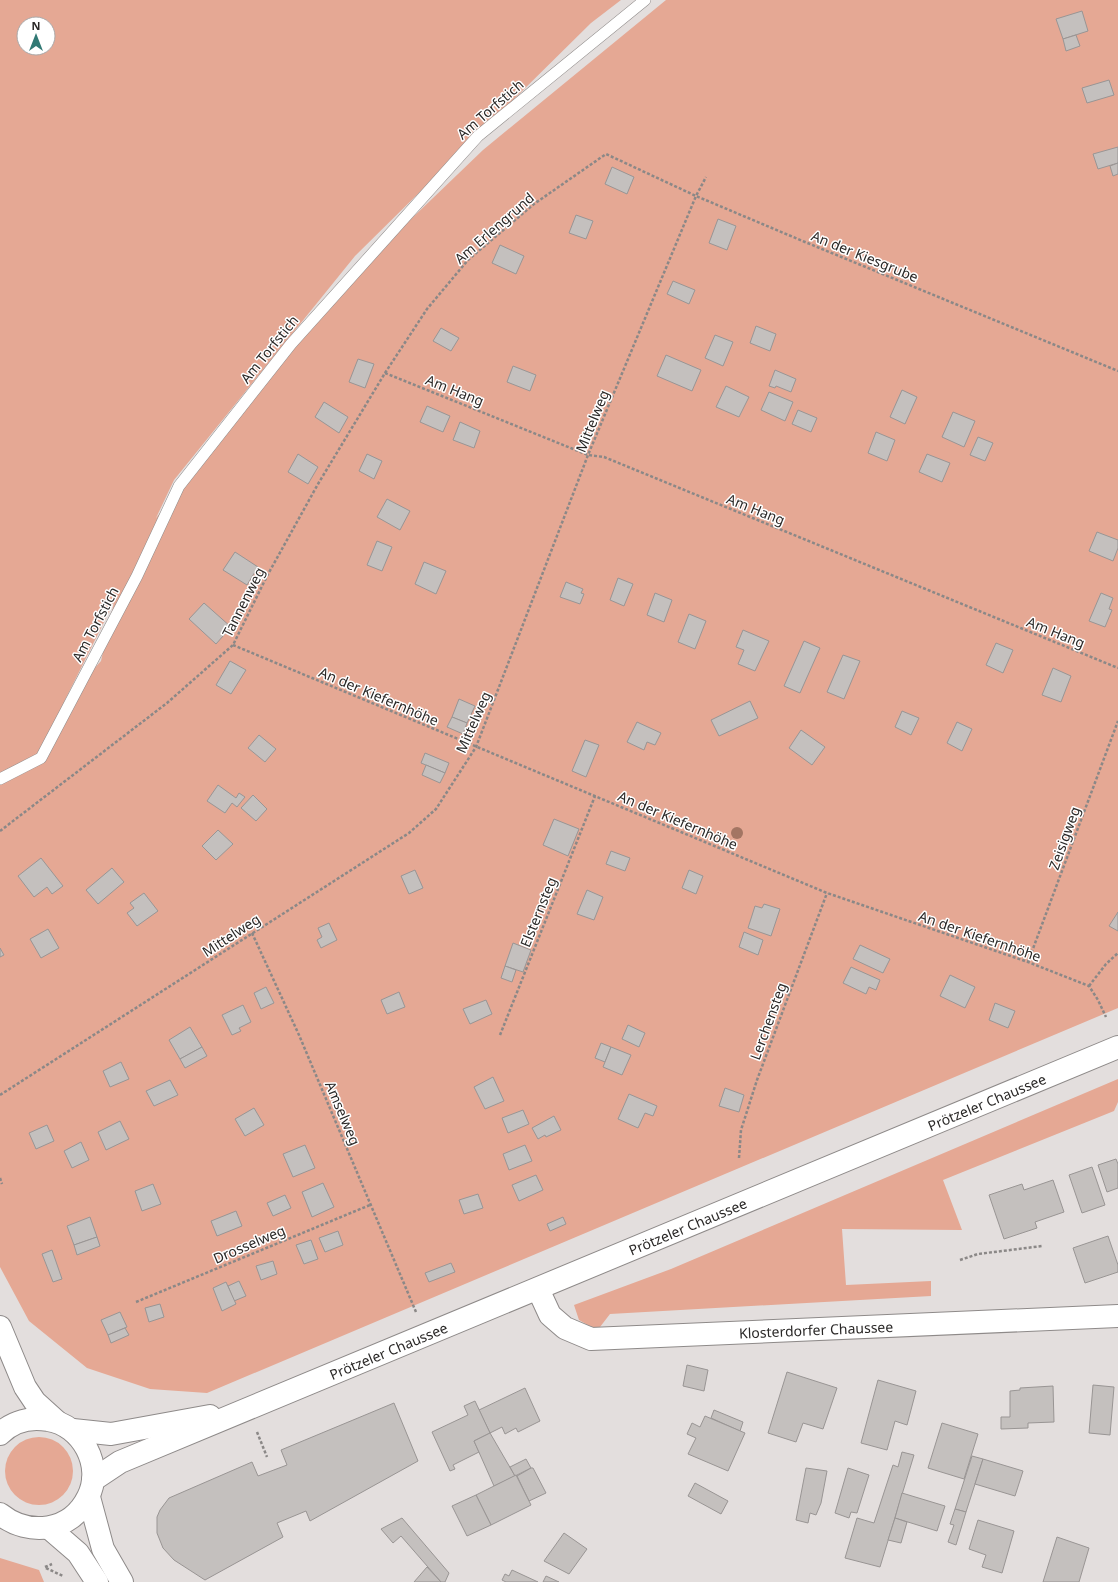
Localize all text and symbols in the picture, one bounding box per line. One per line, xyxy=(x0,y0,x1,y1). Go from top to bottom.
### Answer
north arrow xyxy=(16,16,56,56)
text: N xyxy=(32,18,40,33)
street label: Am Torfstich xyxy=(453,75,527,143)
street label: Am Erlengrund xyxy=(450,188,538,268)
street label: An der Kiesgrube xyxy=(809,226,921,286)
street label: Am Torfstich xyxy=(236,311,302,387)
street label: Am Hang xyxy=(423,370,487,410)
street label: Mittelweg xyxy=(571,387,613,455)
street label: Am Hang xyxy=(724,489,788,529)
street label: Tannenweg xyxy=(217,564,269,640)
street label: Am Torfstich xyxy=(67,583,123,665)
street label: Am Hang xyxy=(1024,612,1088,652)
street label: An der Kiefernhöhe xyxy=(316,662,442,730)
street label: Mittelweg xyxy=(451,688,495,756)
street label: An der Kiefernhöhe xyxy=(615,786,741,854)
street label: Zeisigweg xyxy=(1044,804,1084,872)
street label: Elsternsteg xyxy=(515,874,561,950)
street label: An der Kiefernhöhe xyxy=(916,906,1044,966)
street label: Mittelweg xyxy=(198,909,264,961)
street label: Lerchensteg xyxy=(745,980,791,1062)
street label: Prötzeler Chaussee xyxy=(925,1069,1049,1135)
street label: Amselweg xyxy=(321,1078,365,1148)
street label: Prötzeler Chaussee xyxy=(625,1193,749,1259)
street label: Drosselweg xyxy=(210,1220,288,1268)
street label: Klosterdorfer Chaussee xyxy=(739,1316,894,1342)
street label: Prötzeler Chaussee xyxy=(326,1317,450,1383)

